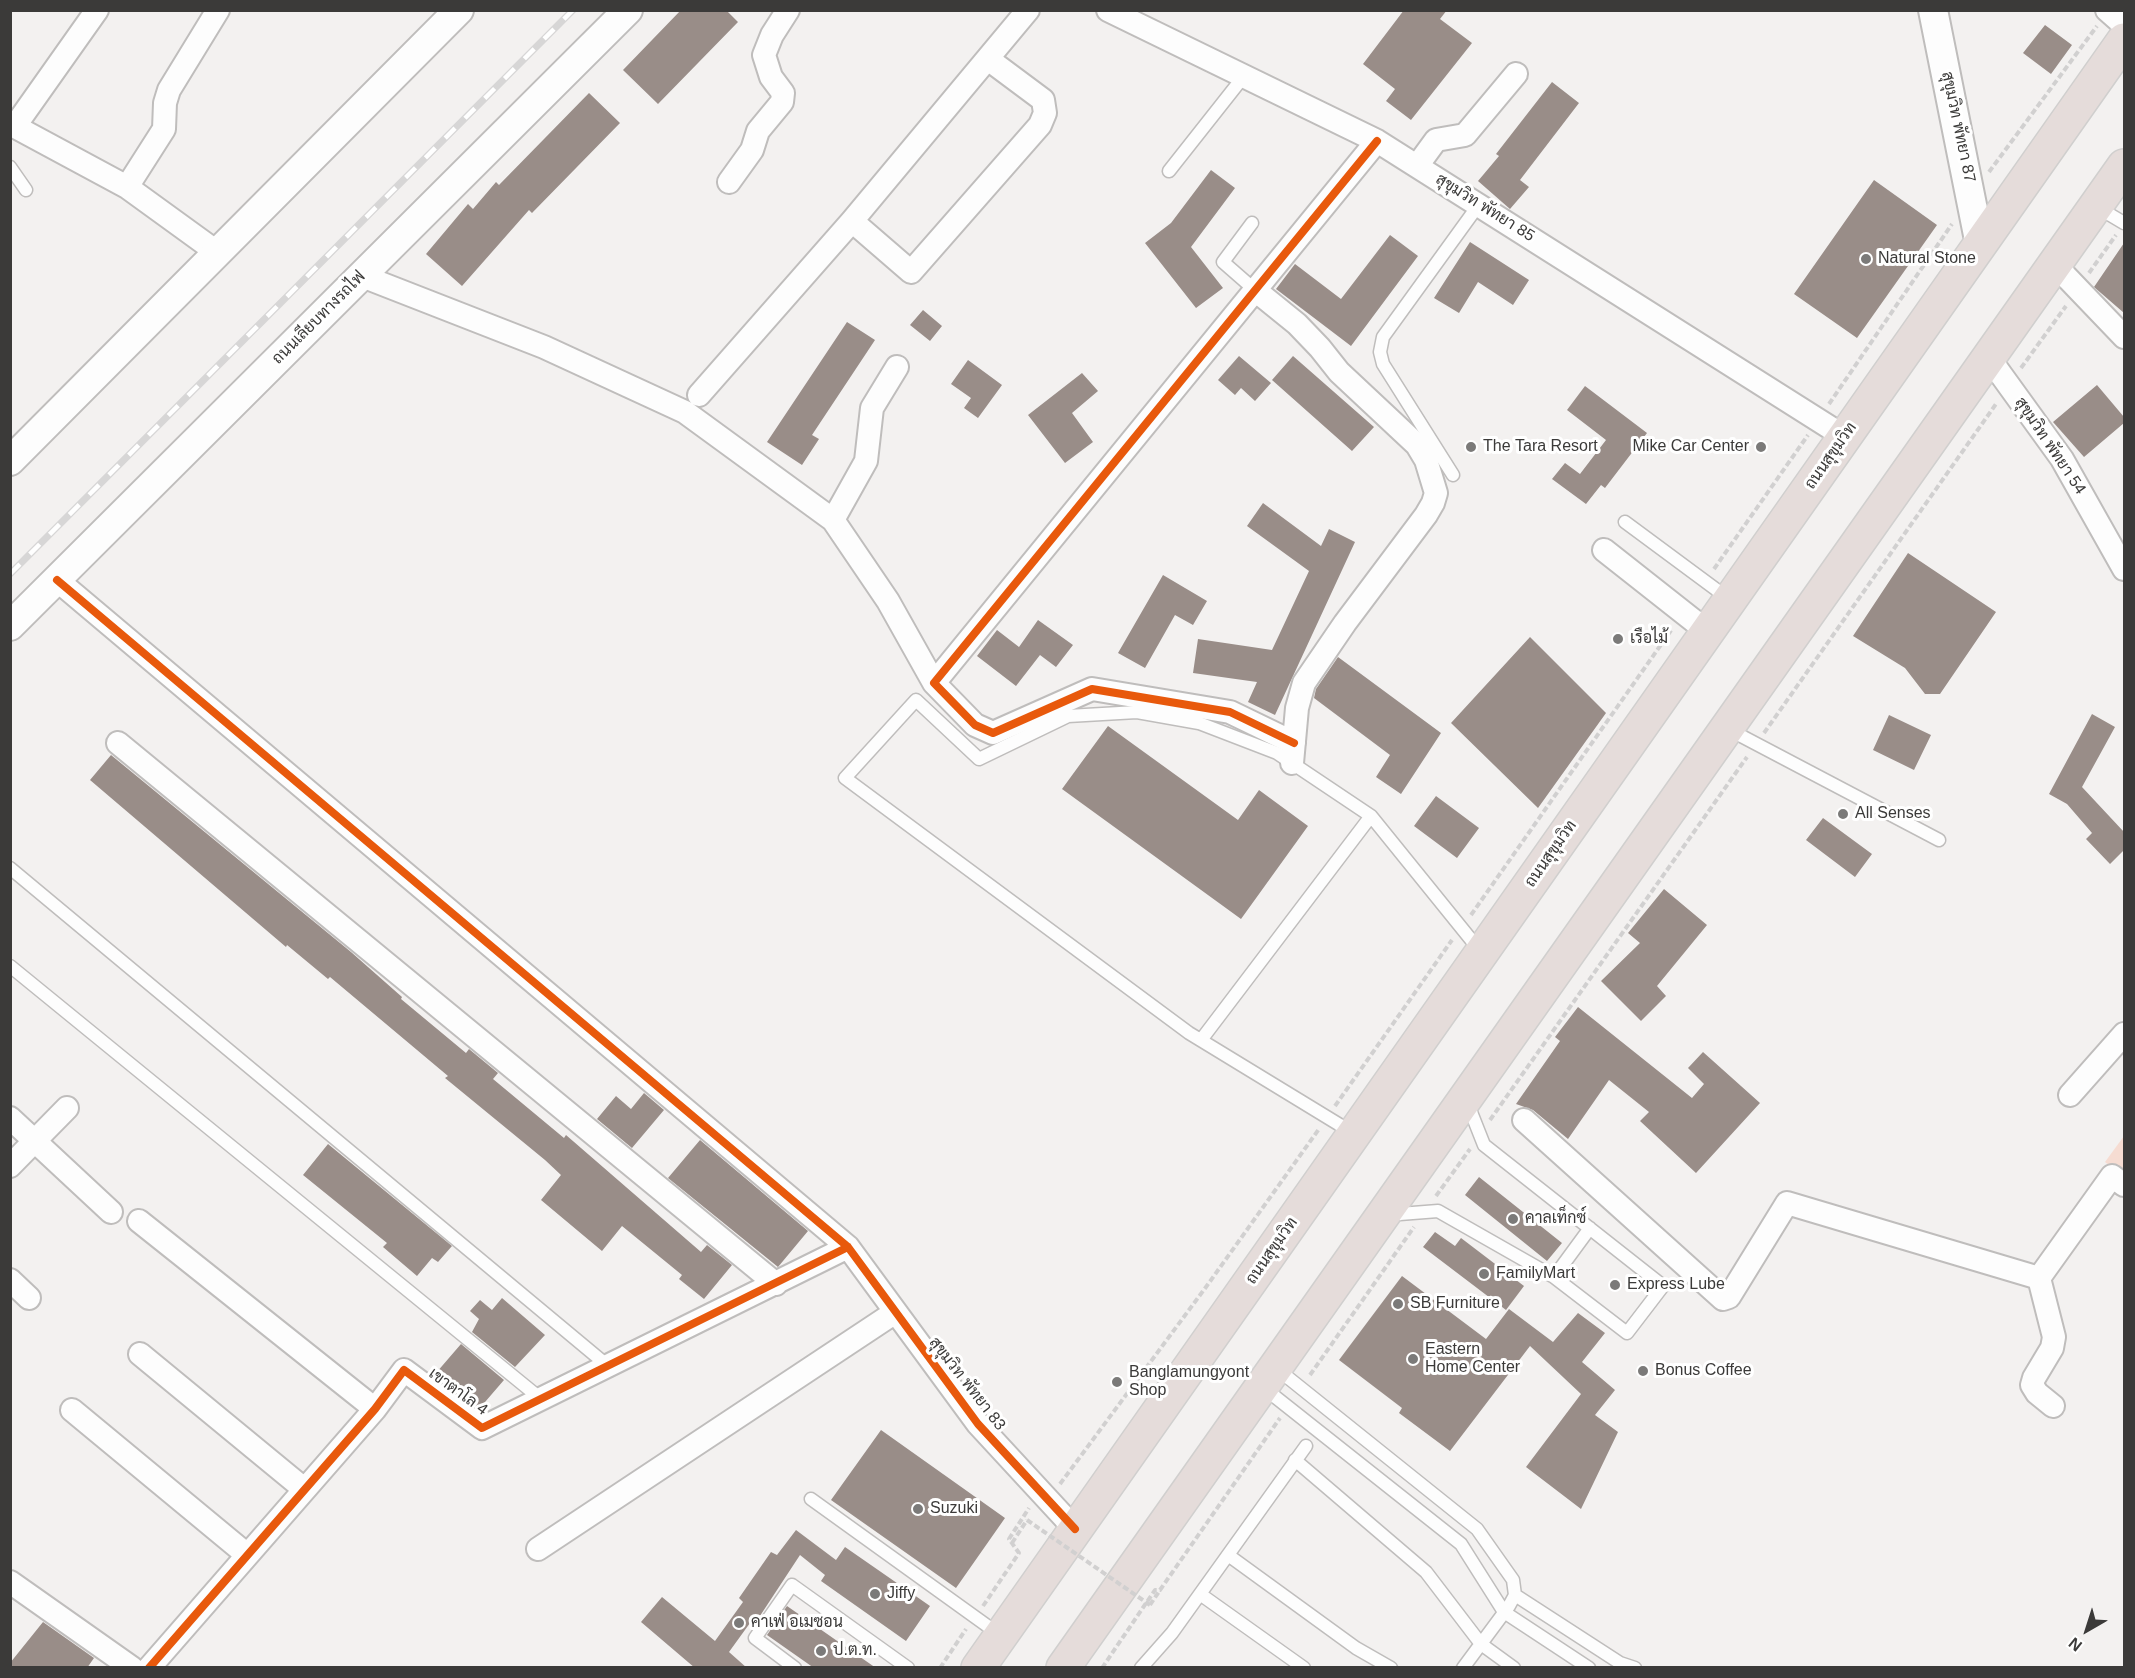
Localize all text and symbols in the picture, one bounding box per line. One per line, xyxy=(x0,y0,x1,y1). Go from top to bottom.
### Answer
street label: สุขุมวิท พัทยา 87 xyxy=(1937,70,1979,184)
street label: สุขุมวิท พัทยา 85 xyxy=(1432,170,1538,246)
place label: Natural Stone xyxy=(1878,249,1976,269)
marker: Natural Stone xyxy=(1859,252,1873,266)
street label: ถนนเลียบทางรถไฟ xyxy=(268,267,370,369)
street label: สุขุมวิท พัทยา 54 xyxy=(2010,394,2090,498)
street label: ถนนสุขุมวิท xyxy=(1801,419,1861,493)
place label: The Tara Resort xyxy=(1483,437,1598,457)
place label: Mike Car Center xyxy=(1633,437,1749,457)
marker: The Tara Resort xyxy=(1464,440,1478,454)
marker: Mike Car Center xyxy=(1754,440,1768,454)
place label: เรือไม้ xyxy=(1630,629,1668,649)
marker: เรือไม้ xyxy=(1611,632,1625,646)
place label: All Senses xyxy=(1855,804,1931,824)
marker: All Senses xyxy=(1836,807,1850,821)
street label: ถนนสุขุมวิท xyxy=(1521,817,1581,891)
place label: คาลเท็กซ์ xyxy=(1525,1209,1586,1229)
marker: คาลเท็กซ์ xyxy=(1506,1212,1520,1226)
street label: ถนนสุขุมวิท xyxy=(1242,1214,1302,1288)
place label: FamilyMart xyxy=(1496,1264,1575,1284)
marker: FamilyMart xyxy=(1477,1267,1491,1281)
place label: Express Lube xyxy=(1627,1275,1725,1295)
marker: Express Lube xyxy=(1608,1278,1622,1292)
place label: SB Furniture xyxy=(1410,1294,1500,1314)
marker: SB Furniture xyxy=(1391,1297,1405,1311)
street label: สุขุมวิท พัทยา 83 xyxy=(925,1334,1009,1434)
place label: Eastern Home Center xyxy=(1425,1340,1520,1378)
marker: Eastern Home Center xyxy=(1406,1352,1420,1366)
place label: Bonus Coffee xyxy=(1655,1361,1752,1381)
place label: Banglamungyont Shop xyxy=(1129,1363,1249,1401)
street label: เขาตาโล 4 xyxy=(425,1364,491,1420)
marker: Bonus Coffee xyxy=(1636,1364,1650,1378)
marker: Banglamungyont Shop xyxy=(1110,1375,1124,1389)
place label: Suzuki xyxy=(930,1499,978,1519)
marker: Suzuki xyxy=(911,1502,925,1516)
place label: Jiffy xyxy=(887,1584,915,1604)
marker: Jiffy xyxy=(868,1587,882,1601)
north arrow xyxy=(2057,1600,2117,1660)
place label: คาเฟ่ อเมซอน xyxy=(751,1613,843,1633)
marker: คาเฟ่ อเมซอน xyxy=(732,1616,746,1630)
text: N xyxy=(2066,1634,2085,1655)
place label: ป.ต.ท. xyxy=(833,1641,877,1661)
marker: ป.ต.ท. xyxy=(814,1644,828,1658)

